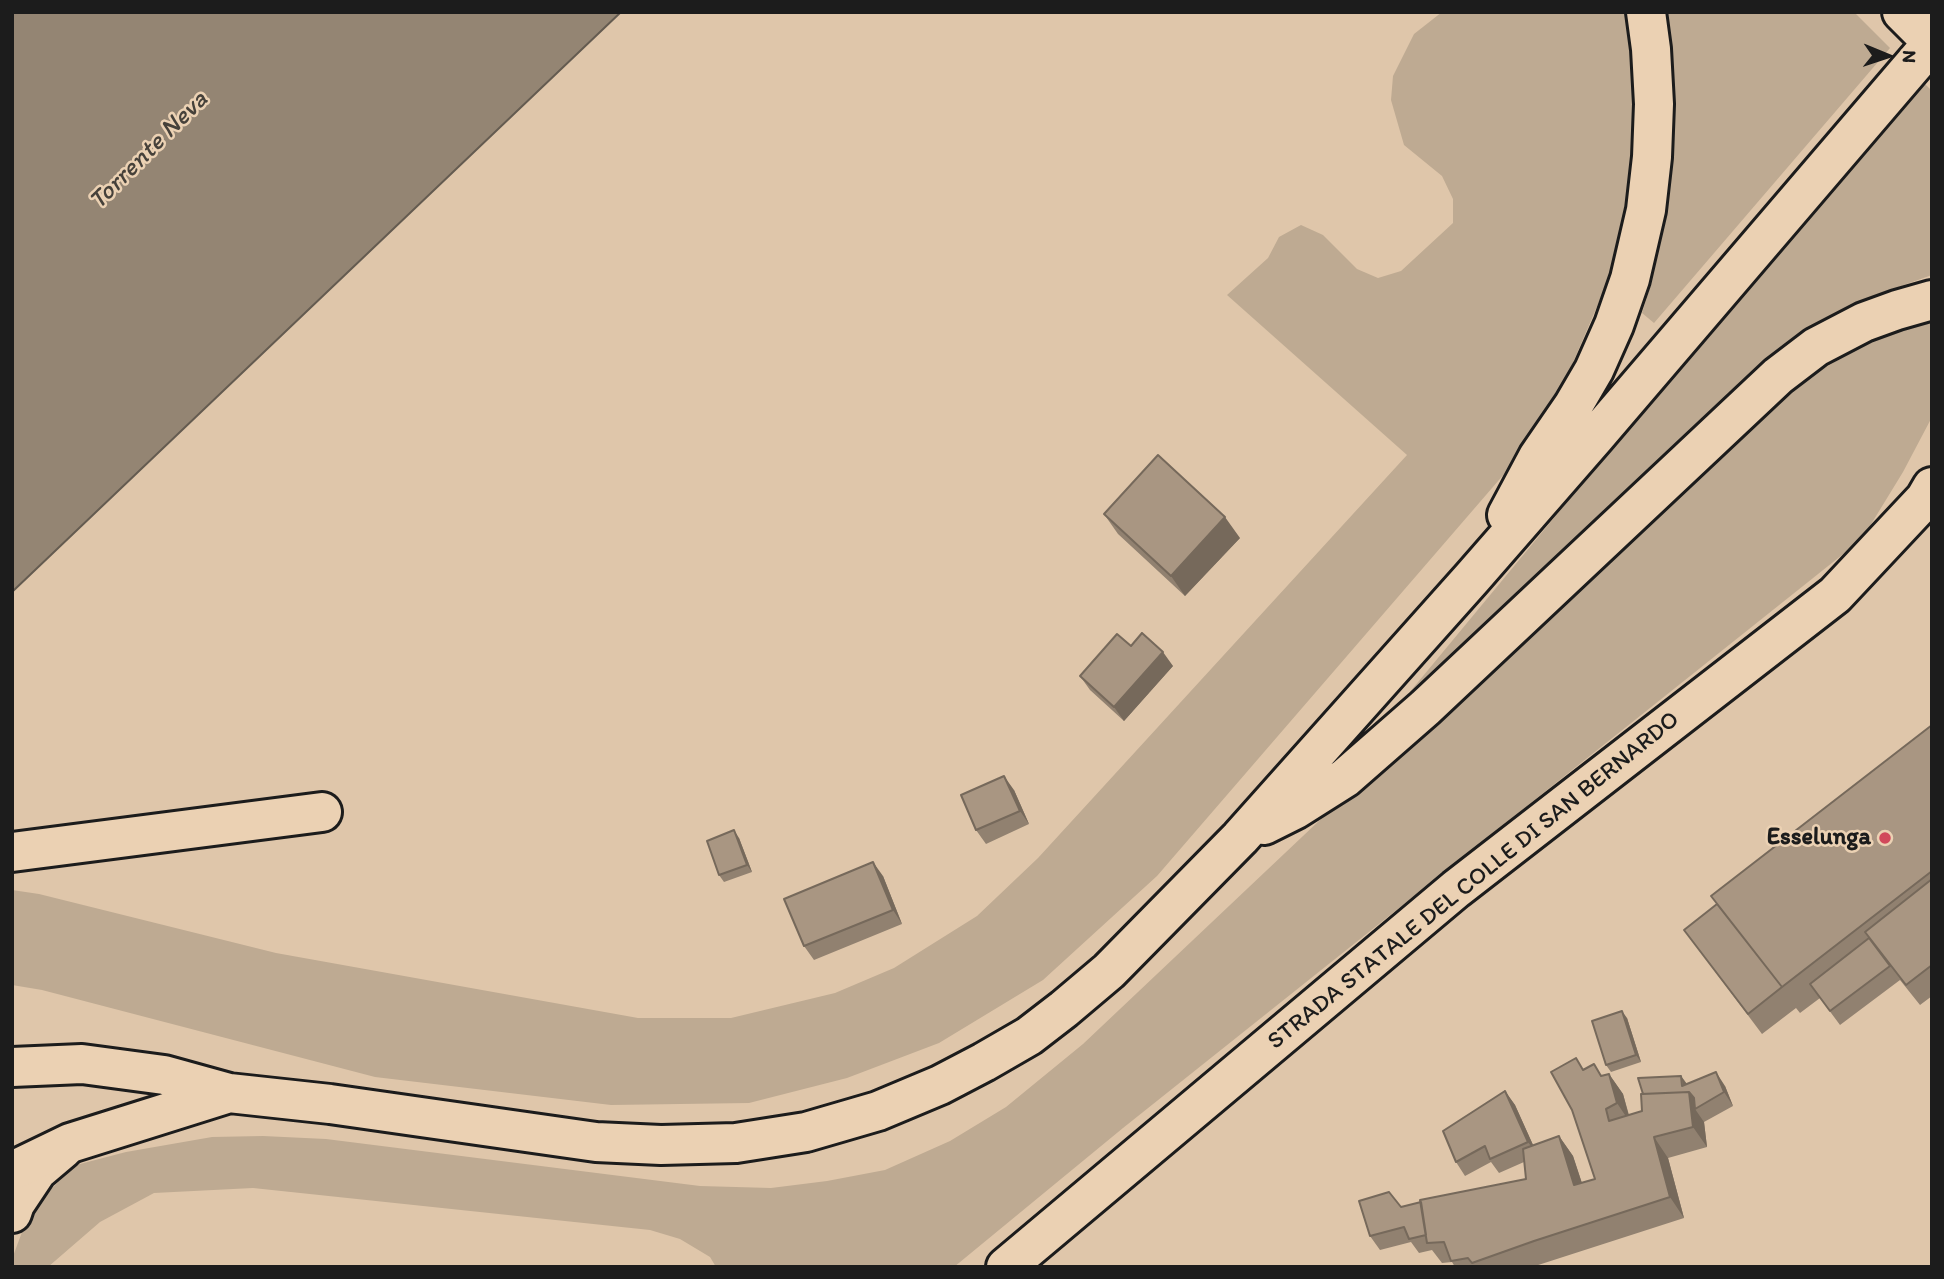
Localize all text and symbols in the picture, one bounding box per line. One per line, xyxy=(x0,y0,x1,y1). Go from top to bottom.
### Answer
north arrow xyxy=(1853,21,1923,91)
text: N xyxy=(1898,50,1921,64)
water label: Torrente Neva xyxy=(83,85,215,217)
street label: STRADA STATALE DEL COLLE DI SAN BERNARDO xyxy=(1262,706,1686,1056)
place label: Esselunga xyxy=(1767,824,1871,852)
marker: Esselunga xyxy=(1877,830,1893,846)

